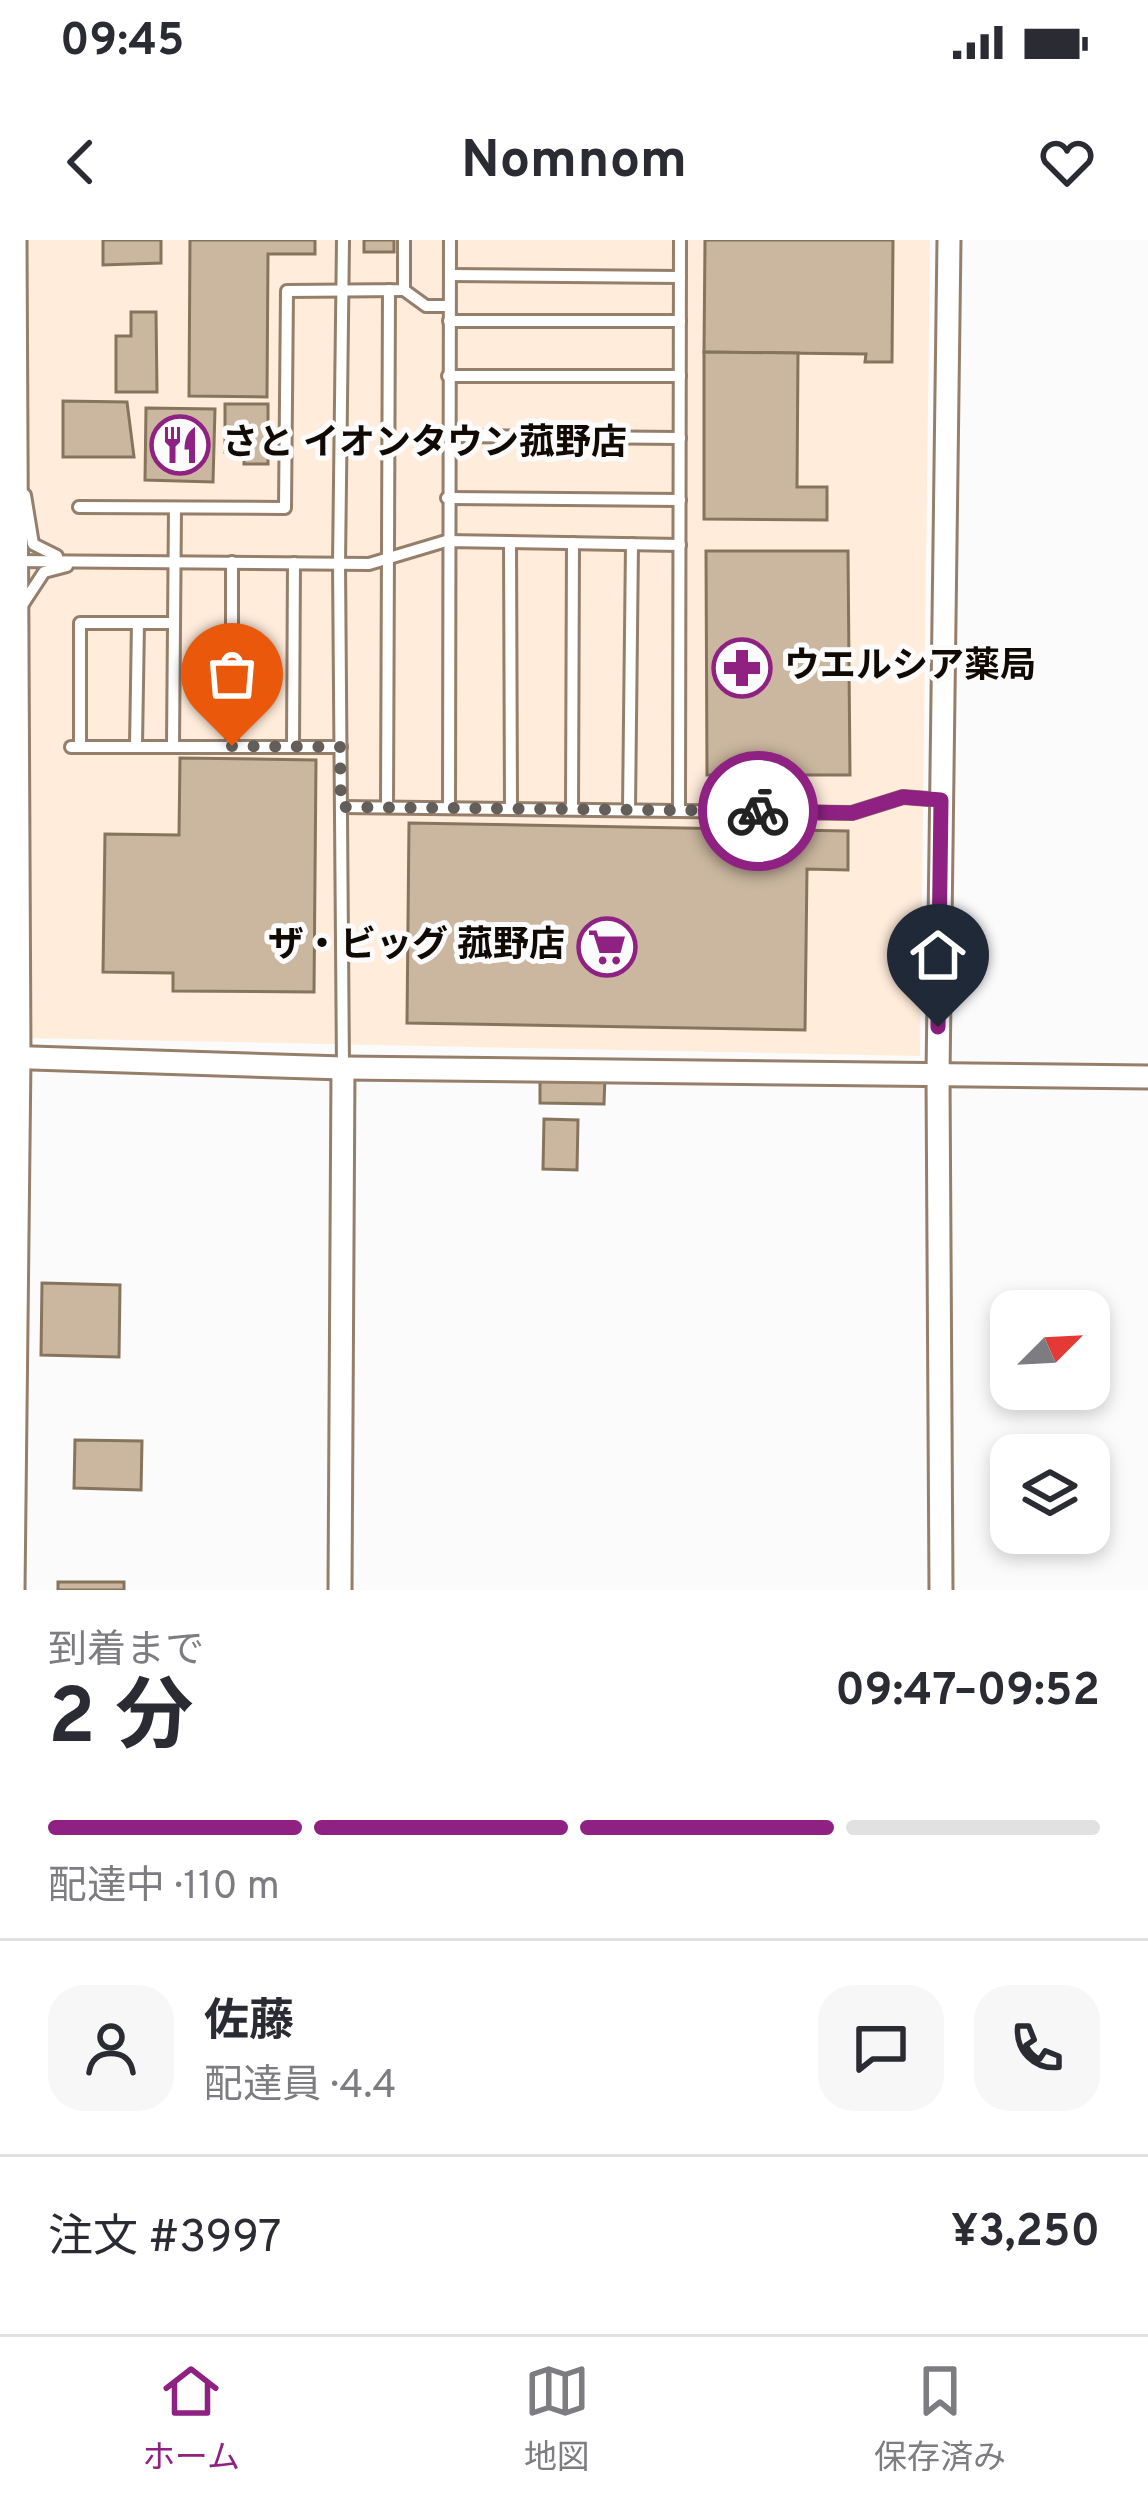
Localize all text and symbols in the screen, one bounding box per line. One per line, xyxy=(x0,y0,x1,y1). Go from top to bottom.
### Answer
text: 09:45 xyxy=(60,14,185,71)
text: Nomnom xyxy=(461,128,687,197)
icon: back xyxy=(48,129,114,195)
icon: heart xyxy=(1034,129,1100,195)
restaurant icon: さと イオンタウン菰野店 xyxy=(149,414,211,476)
place label: さと イオンタウン菰野店 xyxy=(222,422,627,468)
pin xyxy=(181,623,283,746)
pharmacy icon: ウエルシア薬局 xyxy=(711,637,773,699)
icon: bag xyxy=(199,641,265,707)
place label: ウエルシア薬局 xyxy=(784,645,1036,691)
courier xyxy=(698,751,818,871)
icon: bike xyxy=(725,778,791,844)
pin xyxy=(887,904,989,1027)
supermarket icon: ザ・ビッグ 菰野店 xyxy=(576,916,638,978)
icon: home xyxy=(905,922,971,988)
place label: ザ・ビッグ 菰野店 xyxy=(268,924,565,970)
north arrow xyxy=(990,1290,1110,1410)
map controls xyxy=(990,1290,1110,1554)
button: layers xyxy=(990,1434,1110,1554)
text: 到着まで xyxy=(48,1628,204,1677)
text: 09:47–09:52 xyxy=(835,1664,1100,1721)
text: 2 分 xyxy=(48,1672,193,1771)
text: 配達中 · 110 m xyxy=(48,1864,280,1913)
button: person xyxy=(48,1985,174,2111)
button: chat xyxy=(818,1985,944,2111)
button: phone xyxy=(974,1985,1100,2111)
text: 佐藤 xyxy=(204,1995,294,2052)
text: 配達員 · 4.4 xyxy=(204,2063,396,2112)
text: ¥3,250 xyxy=(951,2205,1100,2262)
text: 注文 #3997 xyxy=(48,2211,281,2268)
tab: ホーム xyxy=(142,2358,240,2481)
tab: 地図 xyxy=(524,2358,590,2481)
tab: 保存済み xyxy=(874,2358,1006,2481)

